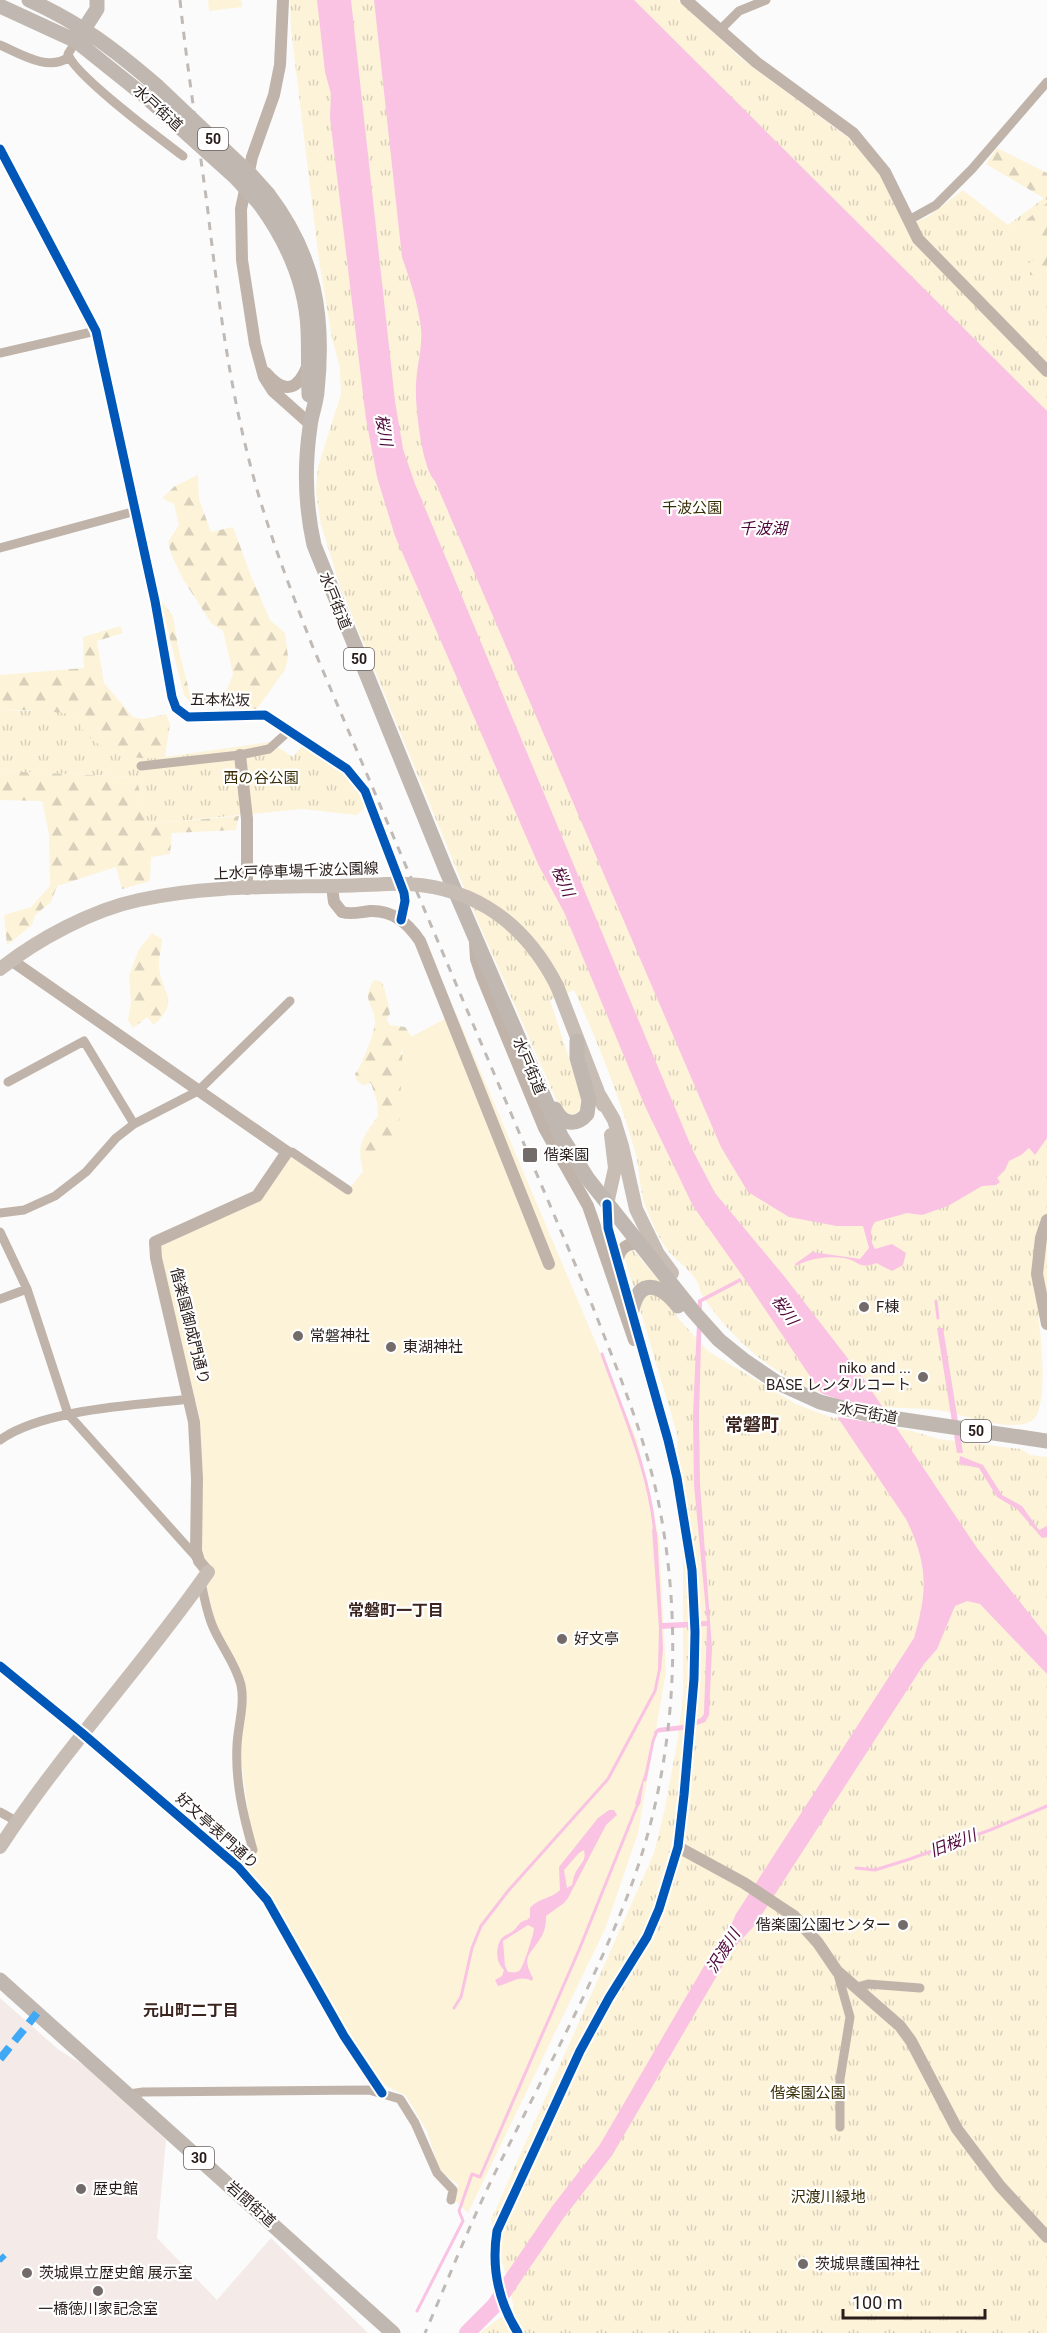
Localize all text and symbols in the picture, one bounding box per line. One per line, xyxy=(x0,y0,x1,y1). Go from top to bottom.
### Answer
street label: 水戸街道 xyxy=(130,81,186,135)
road number: 50 xyxy=(198,128,228,150)
water label: 桜川 xyxy=(372,413,396,449)
park label: 千波公園 xyxy=(662,499,722,517)
water label: 千波湖 xyxy=(739,519,790,538)
street label: 水戸街道 xyxy=(315,570,355,632)
road number: 50 xyxy=(344,648,374,670)
street label: 五本松坂 xyxy=(190,690,250,710)
park label: 西の谷公園 xyxy=(223,769,299,787)
street label: 上水戸停車場千波公園線 xyxy=(213,859,379,883)
water label: 桜川 xyxy=(548,863,579,901)
street label: 水戸街道 xyxy=(509,1035,549,1097)
marker: 偕楽園 xyxy=(521,1146,539,1164)
place label: 偕楽園 xyxy=(544,1146,589,1164)
street label: 偕楽園御成門通り xyxy=(167,1266,213,1386)
water label: 桜川 xyxy=(768,1291,803,1330)
place label: F棟 xyxy=(876,1298,899,1316)
marker: F棟 xyxy=(857,1300,871,1314)
place label: 常磐神社 xyxy=(310,1327,370,1345)
marker: 常磐神社 xyxy=(291,1329,305,1343)
place label: 東湖神社 xyxy=(403,1338,463,1356)
marker: 東湖神社 xyxy=(384,1340,398,1354)
place label: niko and ... BASE レンタルコート xyxy=(766,1359,911,1394)
marker: niko and ... BASE レンタルコート xyxy=(916,1370,930,1384)
street label: 水戸街道 xyxy=(837,1398,899,1428)
district label: 常磐町 xyxy=(725,1414,779,1435)
road number: 50 xyxy=(961,1420,991,1442)
district label: 常磐町一丁目 xyxy=(348,1601,444,1620)
place label: 好文亭 xyxy=(574,1630,619,1648)
marker: 好文亭 xyxy=(555,1632,569,1646)
street label: 好文亭表門通り xyxy=(172,1789,262,1873)
water label: 旧桜川 xyxy=(927,1825,981,1860)
place label: 偕楽園公園センター xyxy=(756,1916,891,1934)
marker: 偕楽園公園センター xyxy=(896,1918,910,1932)
water label: 沢渡川 xyxy=(702,1924,745,1976)
district label: 元山町二丁目 xyxy=(143,2001,239,2020)
park label: 偕楽園公園 xyxy=(770,2084,846,2102)
road number: 30 xyxy=(184,2147,214,2169)
street label: 岩間街道 xyxy=(223,2177,279,2231)
place label: 歴史館 xyxy=(93,2180,138,2198)
marker: 歴史館 xyxy=(74,2182,88,2196)
park label: 沢渡川緑地 xyxy=(790,2188,866,2206)
place label: 茨城県護国神社 xyxy=(815,2255,920,2273)
marker: 茨城県護国神社 xyxy=(796,2257,810,2271)
place label: 茨城県立歴史館 展示室 xyxy=(39,2264,193,2282)
marker: 茨城県立歴史館 展示室 xyxy=(20,2266,34,2280)
scale bar xyxy=(843,2282,986,2320)
marker: 一橋徳川家記念室 xyxy=(91,2284,105,2298)
text: 100 m xyxy=(852,2292,903,2313)
place label: 一橋徳川家記念室 xyxy=(38,2300,158,2318)

